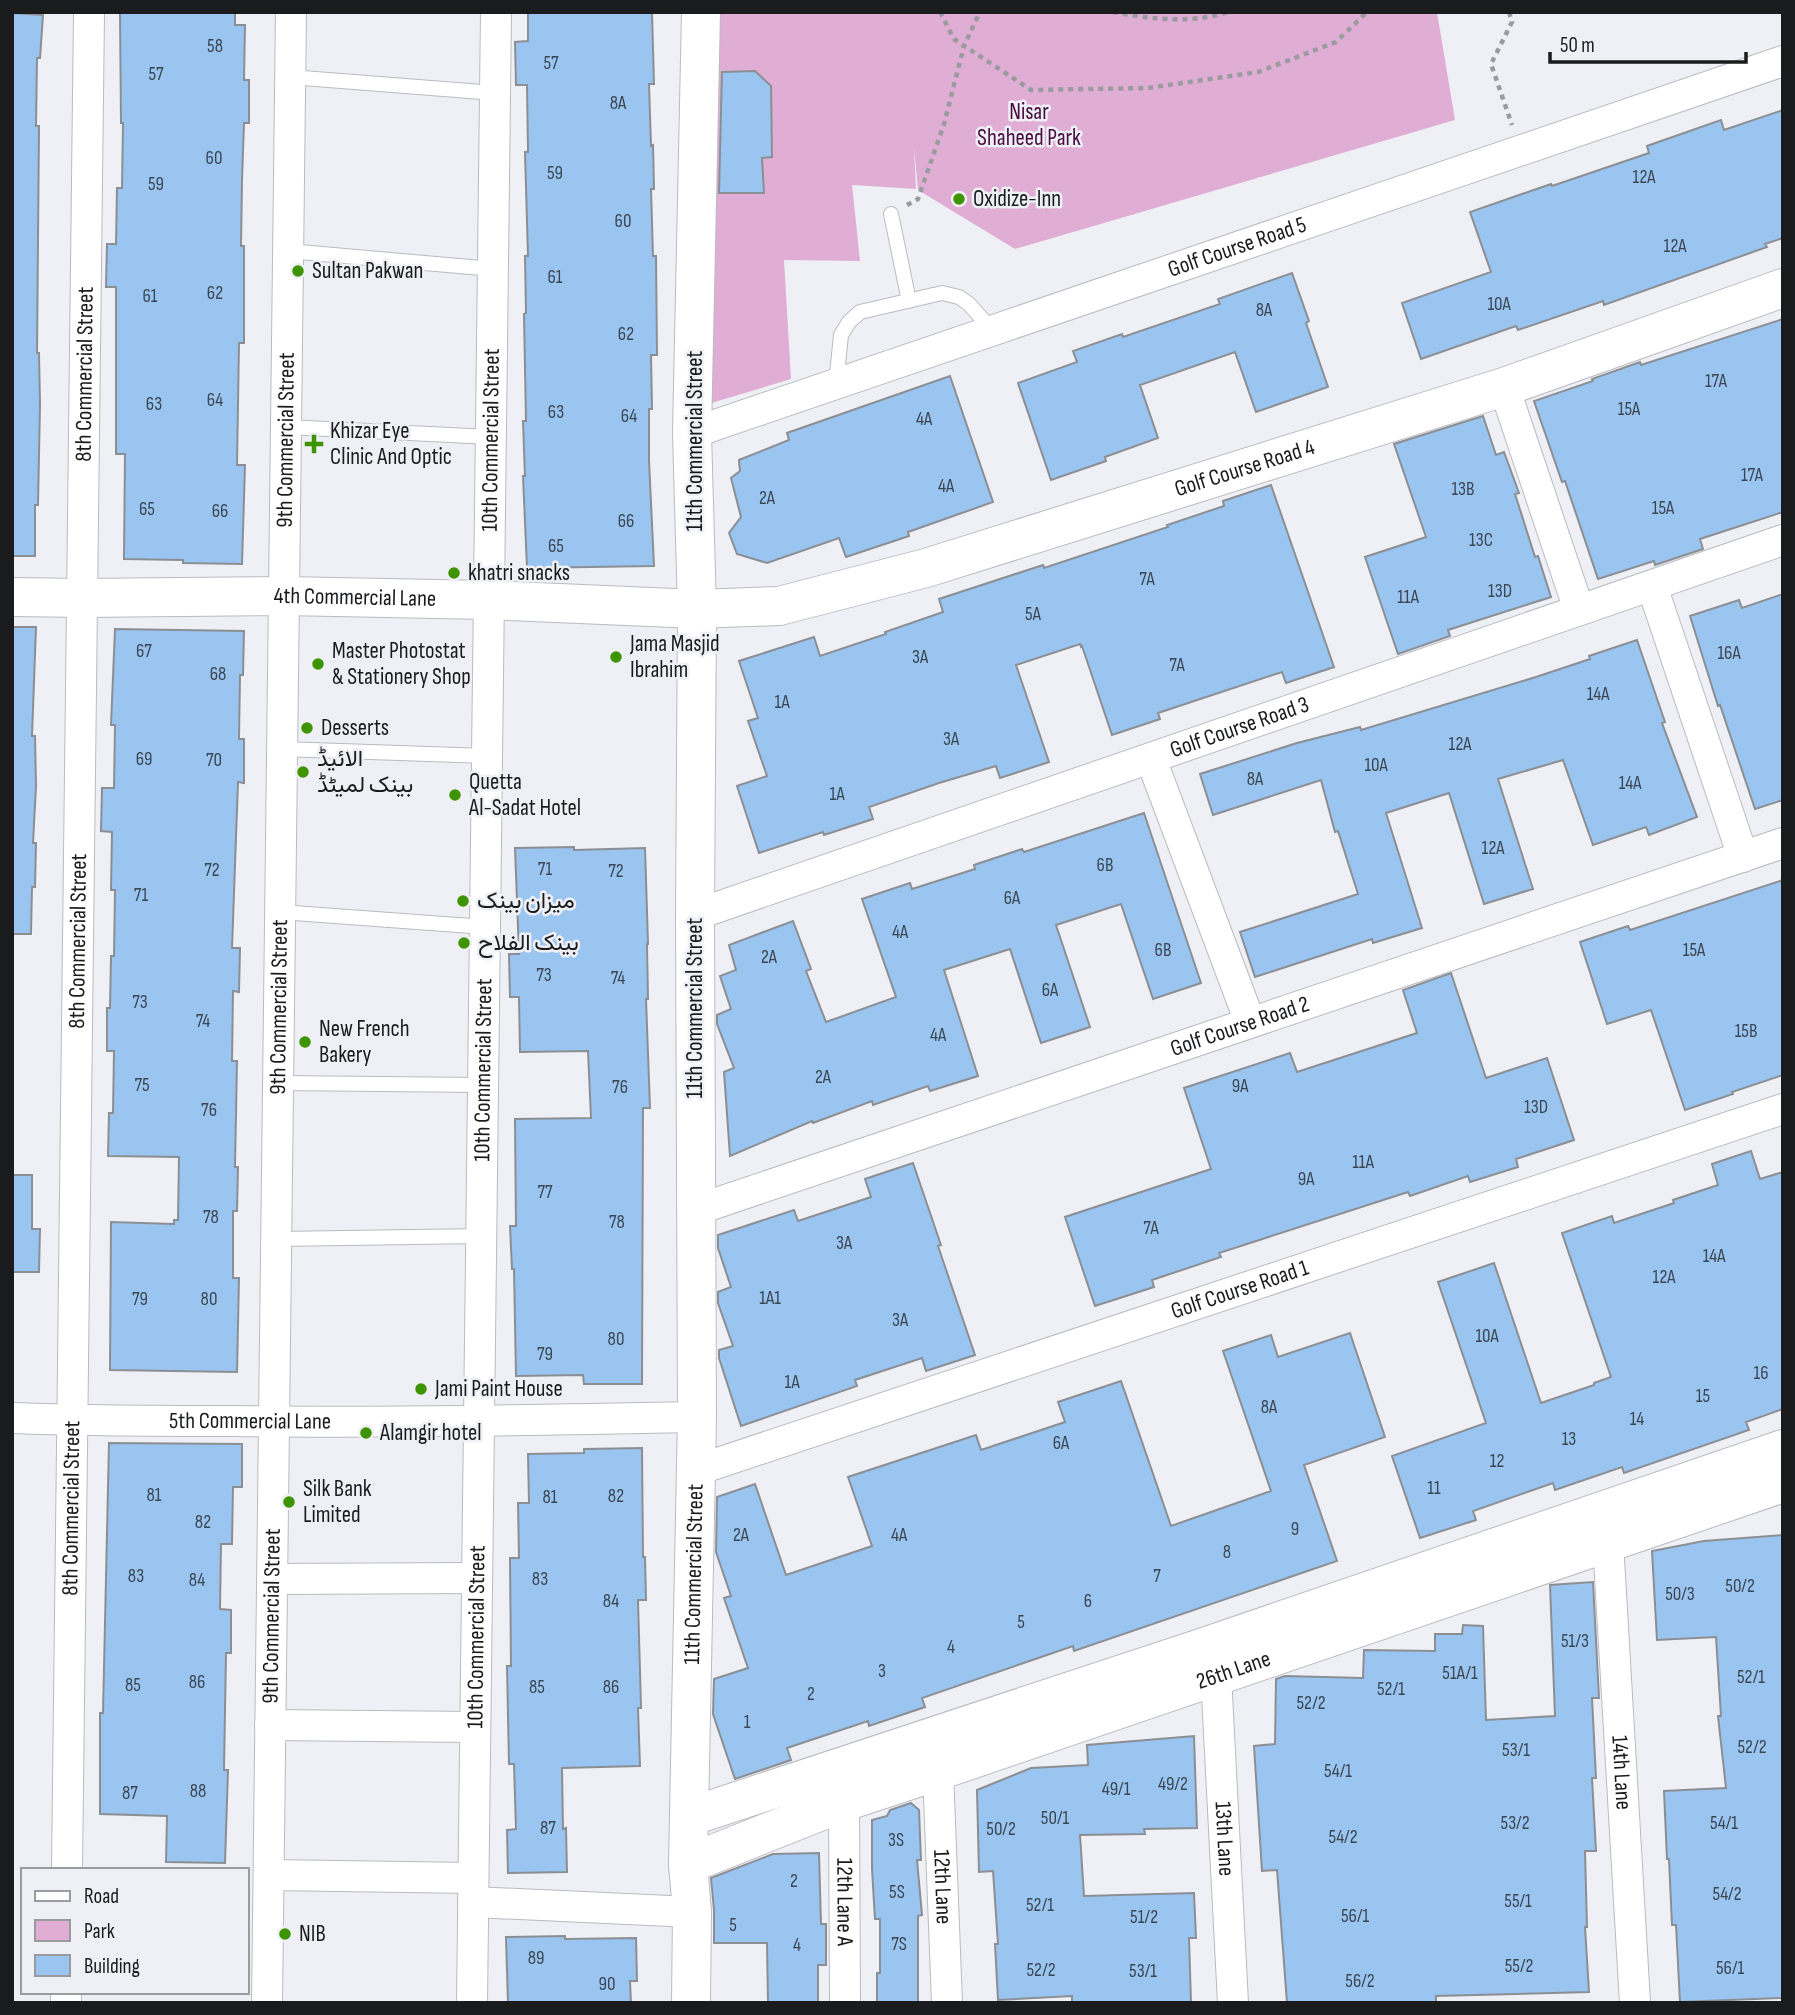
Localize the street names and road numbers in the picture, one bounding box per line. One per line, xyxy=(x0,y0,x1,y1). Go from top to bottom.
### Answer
street label: Golf Course Road 5 xyxy=(1164,211,1310,284)
street label: 8th Commercial Street xyxy=(70,286,100,462)
street label: 10th Commercial Street xyxy=(476,348,506,532)
street label: 11th Commercial Street xyxy=(681,351,709,531)
street label: 9th Commercial Street xyxy=(271,352,301,528)
street label: Golf Course Road 4 xyxy=(1171,433,1318,503)
street label: 4th Commercial Lane xyxy=(274,582,436,613)
street label: Golf Course Road 3 xyxy=(1166,690,1313,764)
street label: 8th Commercial Street xyxy=(63,853,93,1029)
street label: 11th Commercial Street xyxy=(681,918,709,1098)
street label: 9th Commercial Street xyxy=(264,919,294,1095)
street label: 10th Commercial Street xyxy=(468,978,498,1162)
street label: Golf Course Road 2 xyxy=(1167,990,1313,1063)
street label: Golf Course Road 1 xyxy=(1167,1254,1312,1325)
street label: 5th Commercial Lane xyxy=(169,1407,331,1436)
street label: 8th Commercial Street xyxy=(56,1420,86,1596)
street label: 11th Commercial Street xyxy=(678,1484,710,1665)
street label: 9th Commercial Street xyxy=(257,1528,287,1704)
street label: 10th Commercial Street xyxy=(461,1545,492,1729)
street label: 26th Lane xyxy=(1193,1645,1274,1696)
street label: 14th Lane xyxy=(1605,1734,1638,1811)
street label: 13th Lane xyxy=(1209,1801,1240,1877)
street label: 12th Lane xyxy=(927,1849,958,1925)
street label: 12th Lane A xyxy=(830,1858,859,1946)

